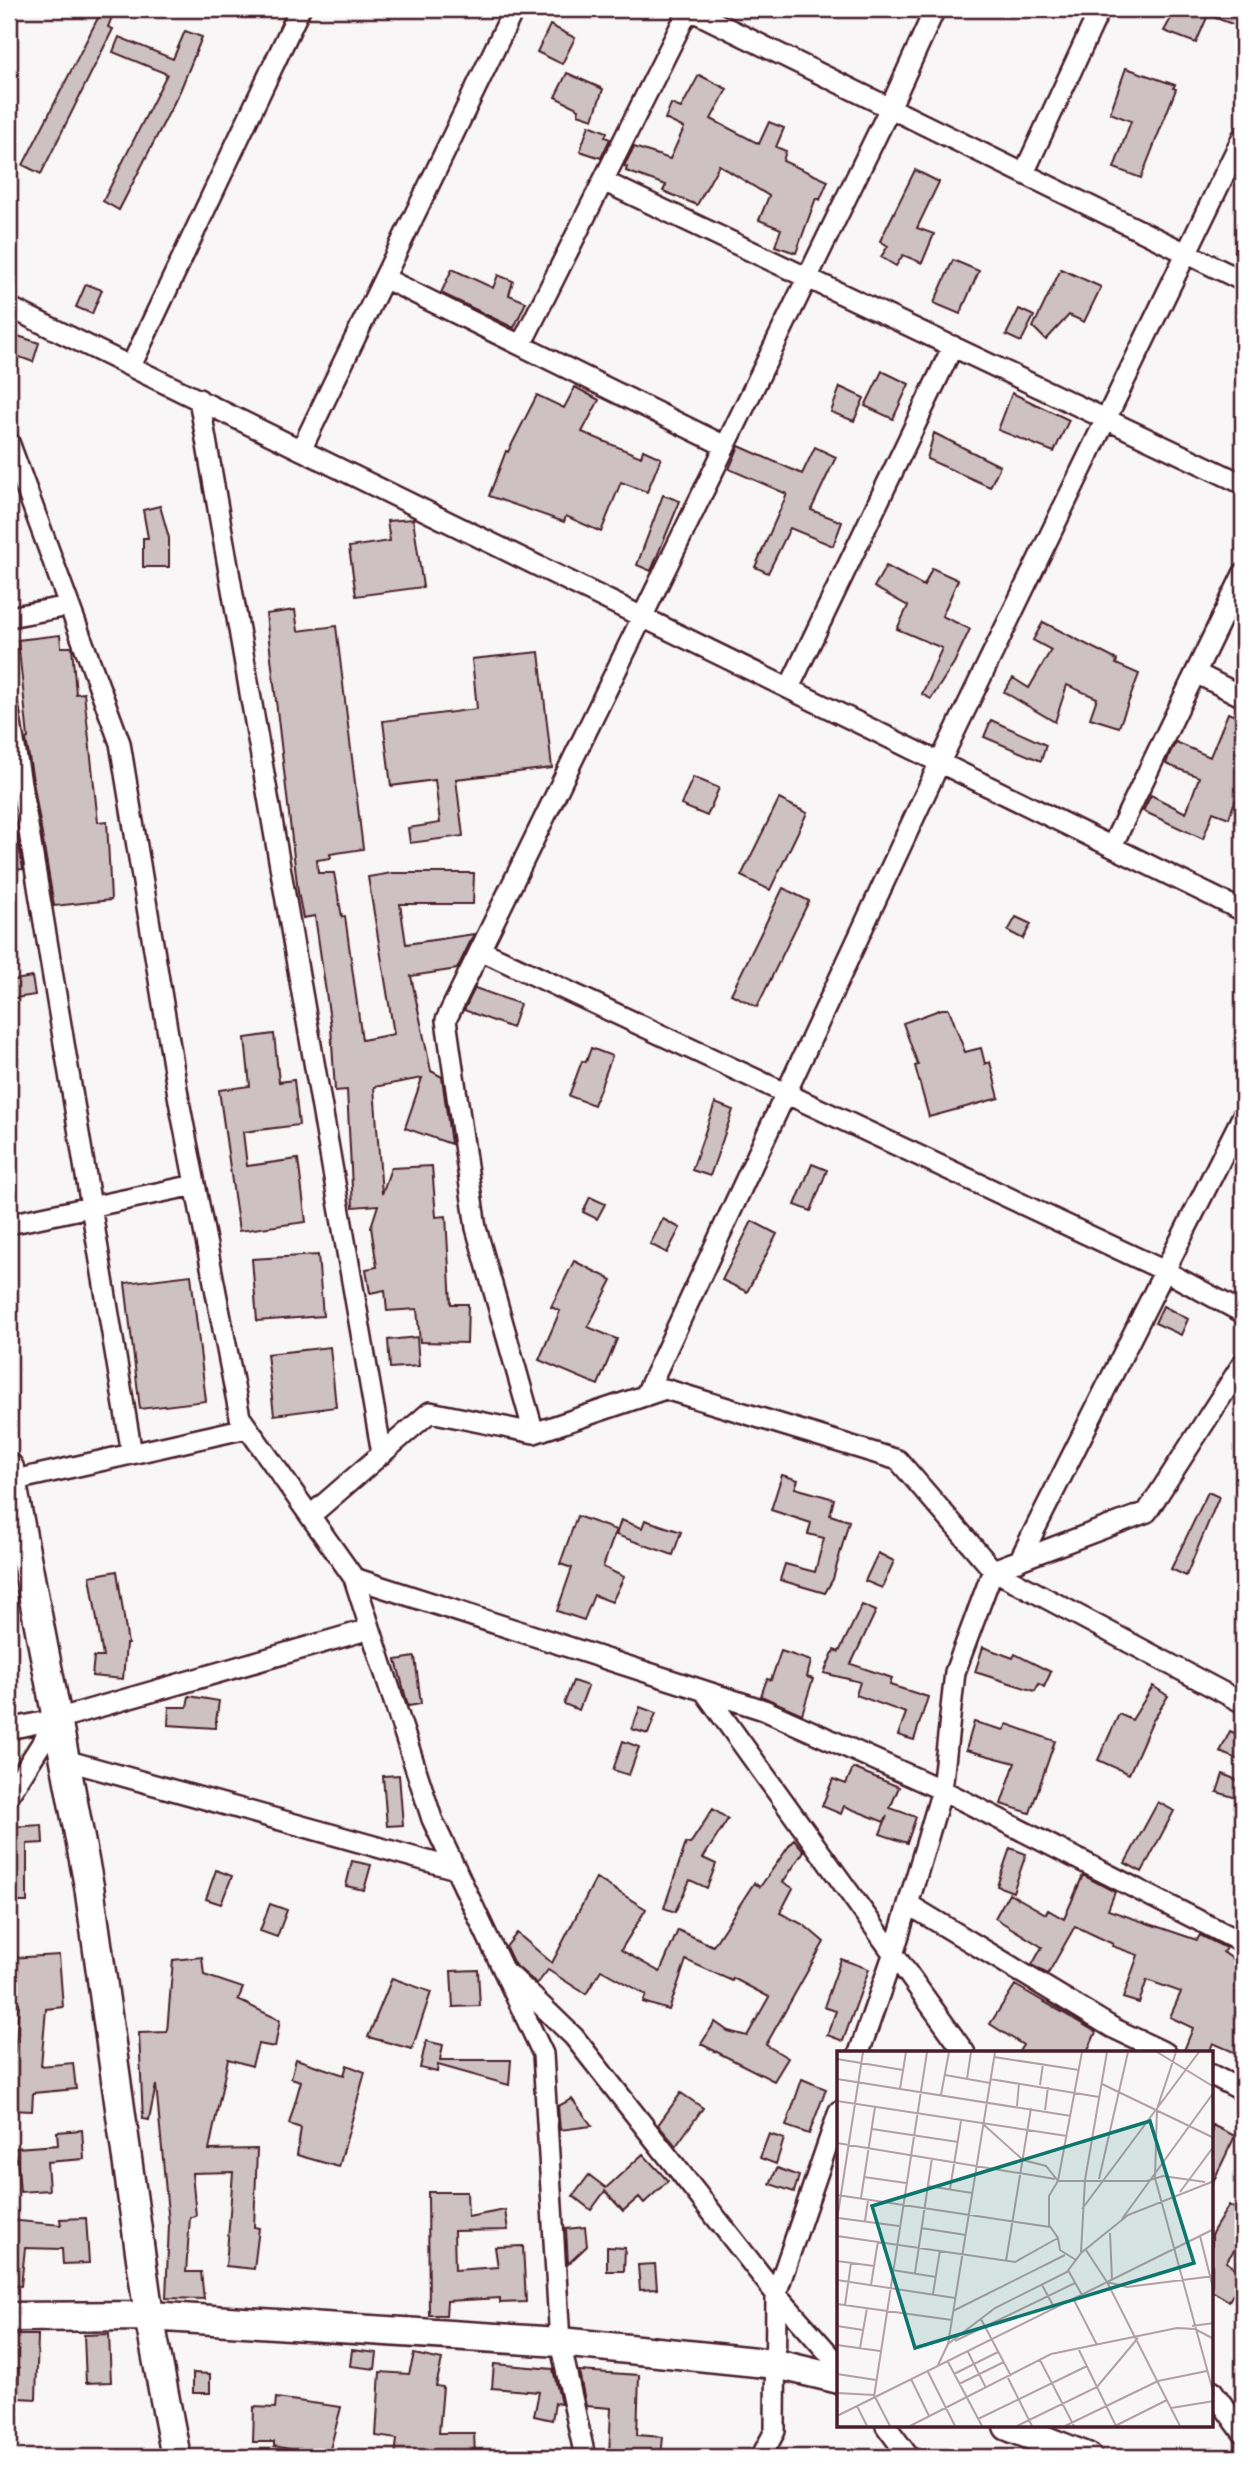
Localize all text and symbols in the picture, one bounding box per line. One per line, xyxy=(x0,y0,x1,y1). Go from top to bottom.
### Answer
inset map xyxy=(837,2051,1214,2428)

